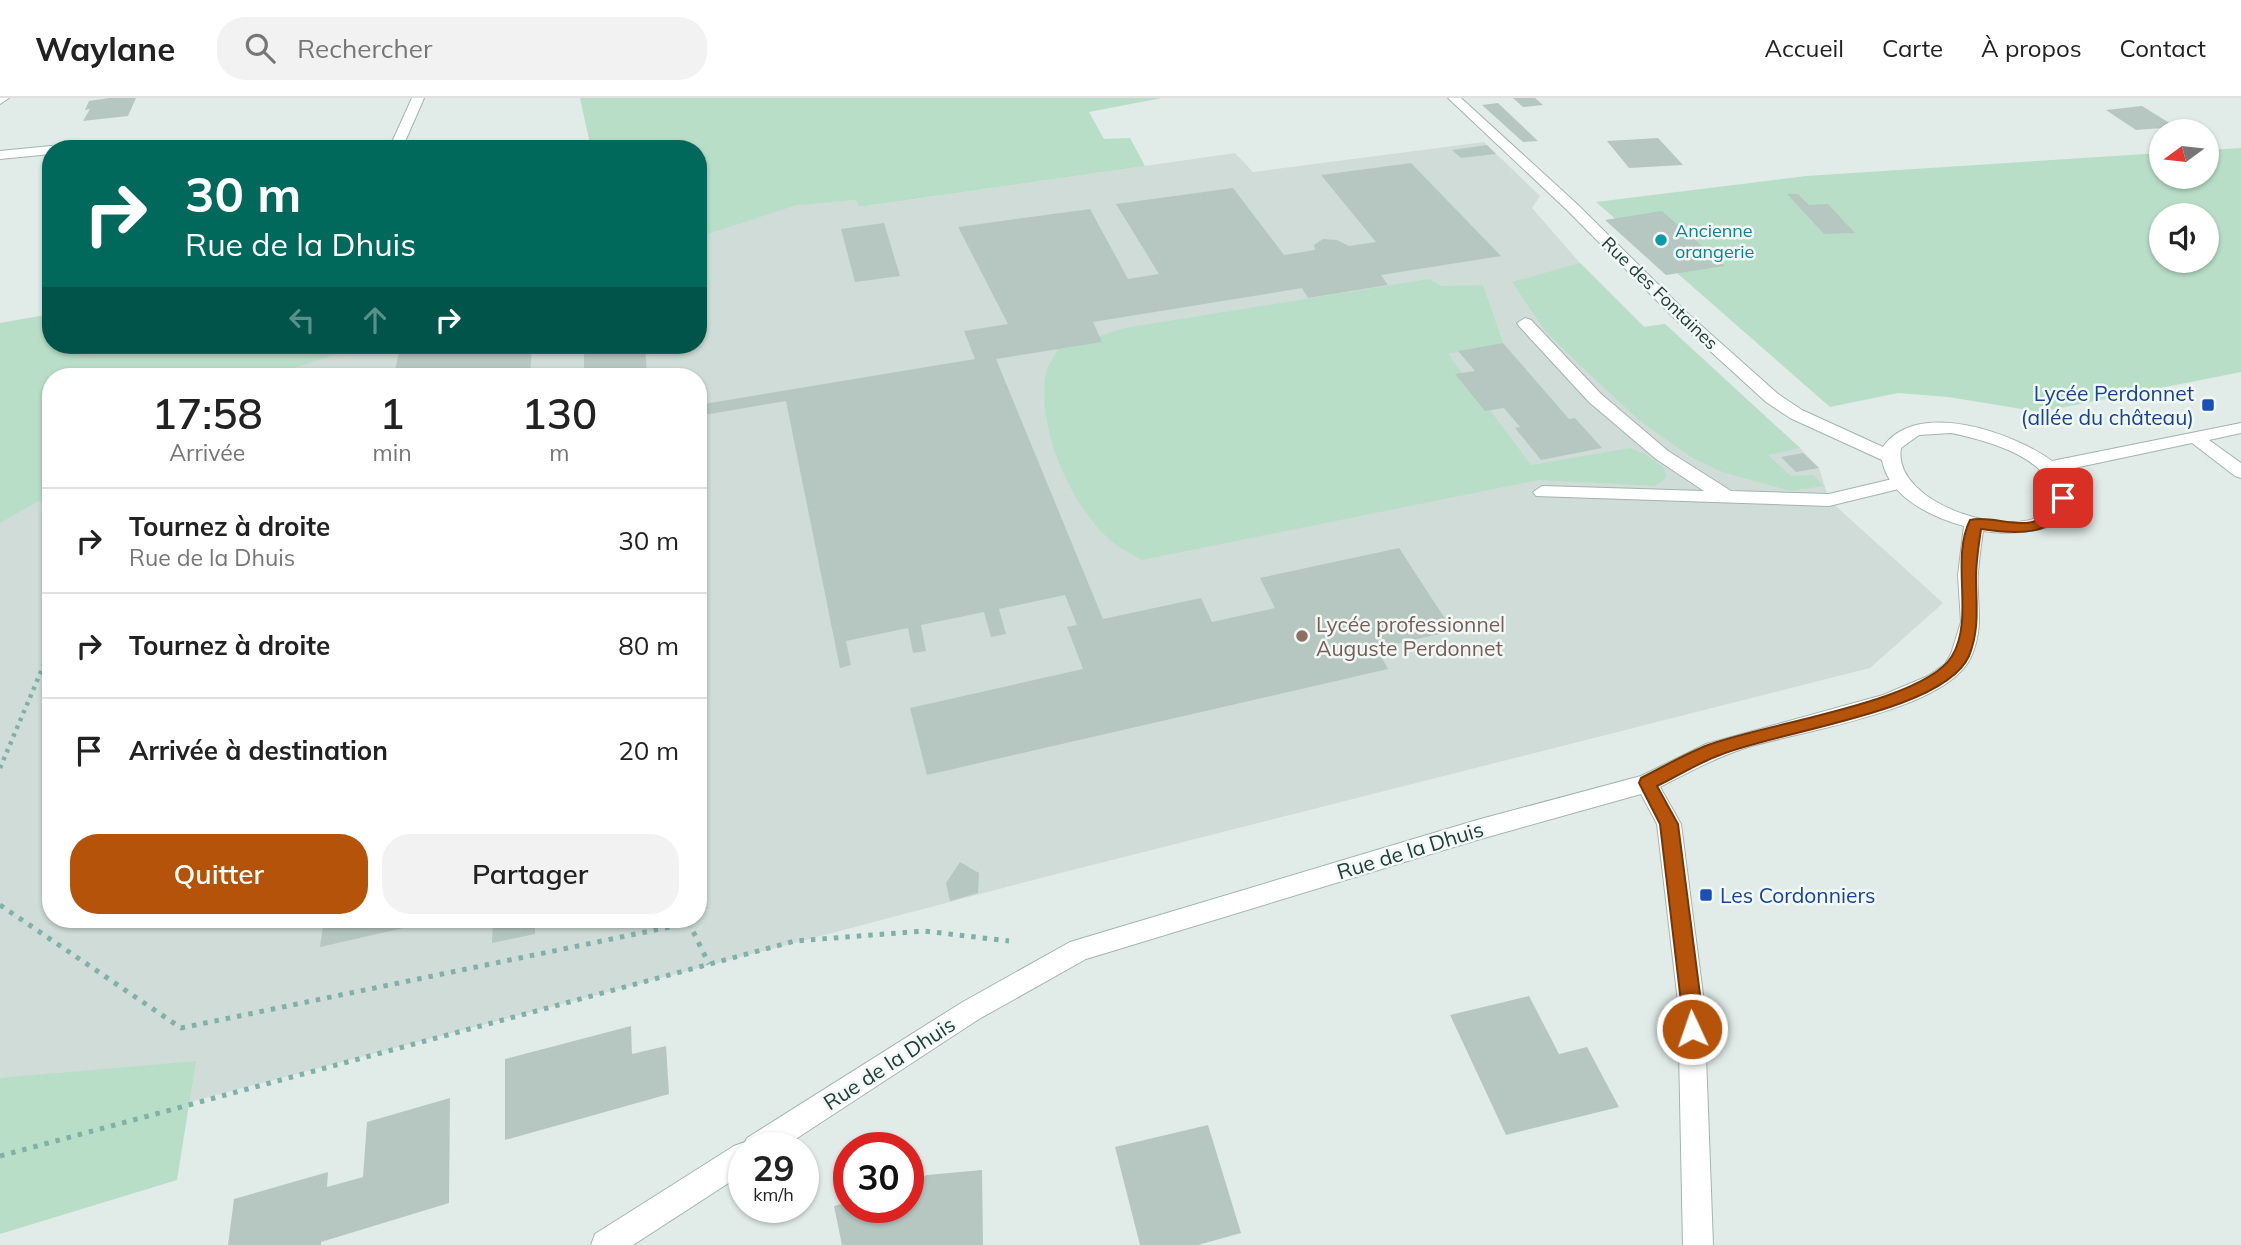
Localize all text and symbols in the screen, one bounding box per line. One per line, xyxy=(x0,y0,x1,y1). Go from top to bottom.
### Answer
search box xyxy=(217,17,707,80)
text: Waylane xyxy=(35,28,175,69)
icon: search xyxy=(241,29,279,67)
text: Rechercher xyxy=(297,32,432,65)
text: Accueil xyxy=(1765,33,1844,63)
text: Carte xyxy=(1882,33,1943,63)
text: À propos xyxy=(1981,33,2082,63)
text: Contact xyxy=(2120,33,2206,63)
north arrow xyxy=(2149,119,2219,189)
map controls xyxy=(2149,119,2219,273)
text: 30 m xyxy=(185,163,301,224)
icon: right xyxy=(70,168,161,259)
button: sound xyxy=(2149,203,2219,273)
place label: Ancienne orangerie xyxy=(1675,219,1754,263)
text: Rue de la Dhuis xyxy=(185,224,416,264)
street label: Rue des Fontaines xyxy=(1597,232,1723,354)
marker: Ancienne orangerie xyxy=(1653,232,1669,248)
icon: left xyxy=(283,301,321,339)
icon: ahead xyxy=(356,301,394,339)
icon: right xyxy=(429,301,467,339)
place label: Lycée Perdonnet (allée du château) xyxy=(2021,380,2194,430)
text: 17:58 xyxy=(152,387,263,440)
text: 1 xyxy=(379,387,405,440)
text: 130 xyxy=(522,387,597,440)
marker: Lycée Perdonnet (allée du château) xyxy=(2200,397,2216,413)
text: Arrivée xyxy=(169,438,245,467)
text: min xyxy=(372,438,412,467)
text: m xyxy=(549,438,569,467)
pin xyxy=(2033,468,2093,528)
icon: arrive xyxy=(2044,479,2082,517)
text: Tournez à droite xyxy=(129,510,330,543)
icon: right xyxy=(70,522,108,560)
text: 30 m xyxy=(618,524,679,557)
text: Rue de la Dhuis xyxy=(129,543,295,572)
place label: Lycée professionnel Auguste Perdonnet xyxy=(1316,611,1505,661)
icon: right xyxy=(70,627,108,665)
marker: Lycée professionnel Auguste Perdonnet xyxy=(1294,628,1310,644)
text: Tournez à droite xyxy=(129,629,330,662)
text: 80 m xyxy=(618,629,679,662)
icon: arrive xyxy=(70,732,108,770)
text: Arrivée à destination xyxy=(129,734,388,767)
text: 20 m xyxy=(618,734,679,767)
street label: Rue de la Dhuis xyxy=(1334,815,1486,885)
button: Quitter xyxy=(70,834,368,914)
button: Partager xyxy=(382,834,679,914)
place label: Les Cordonniers xyxy=(1720,882,1875,908)
marker: Les Cordonniers xyxy=(1698,887,1714,903)
position arrow xyxy=(1655,992,1729,1066)
street label: Rue de la Dhuis xyxy=(818,1011,960,1115)
speed limit sign: 30 xyxy=(833,1132,924,1223)
text: 29 xyxy=(752,1146,795,1190)
text: km/h xyxy=(753,1183,794,1206)

